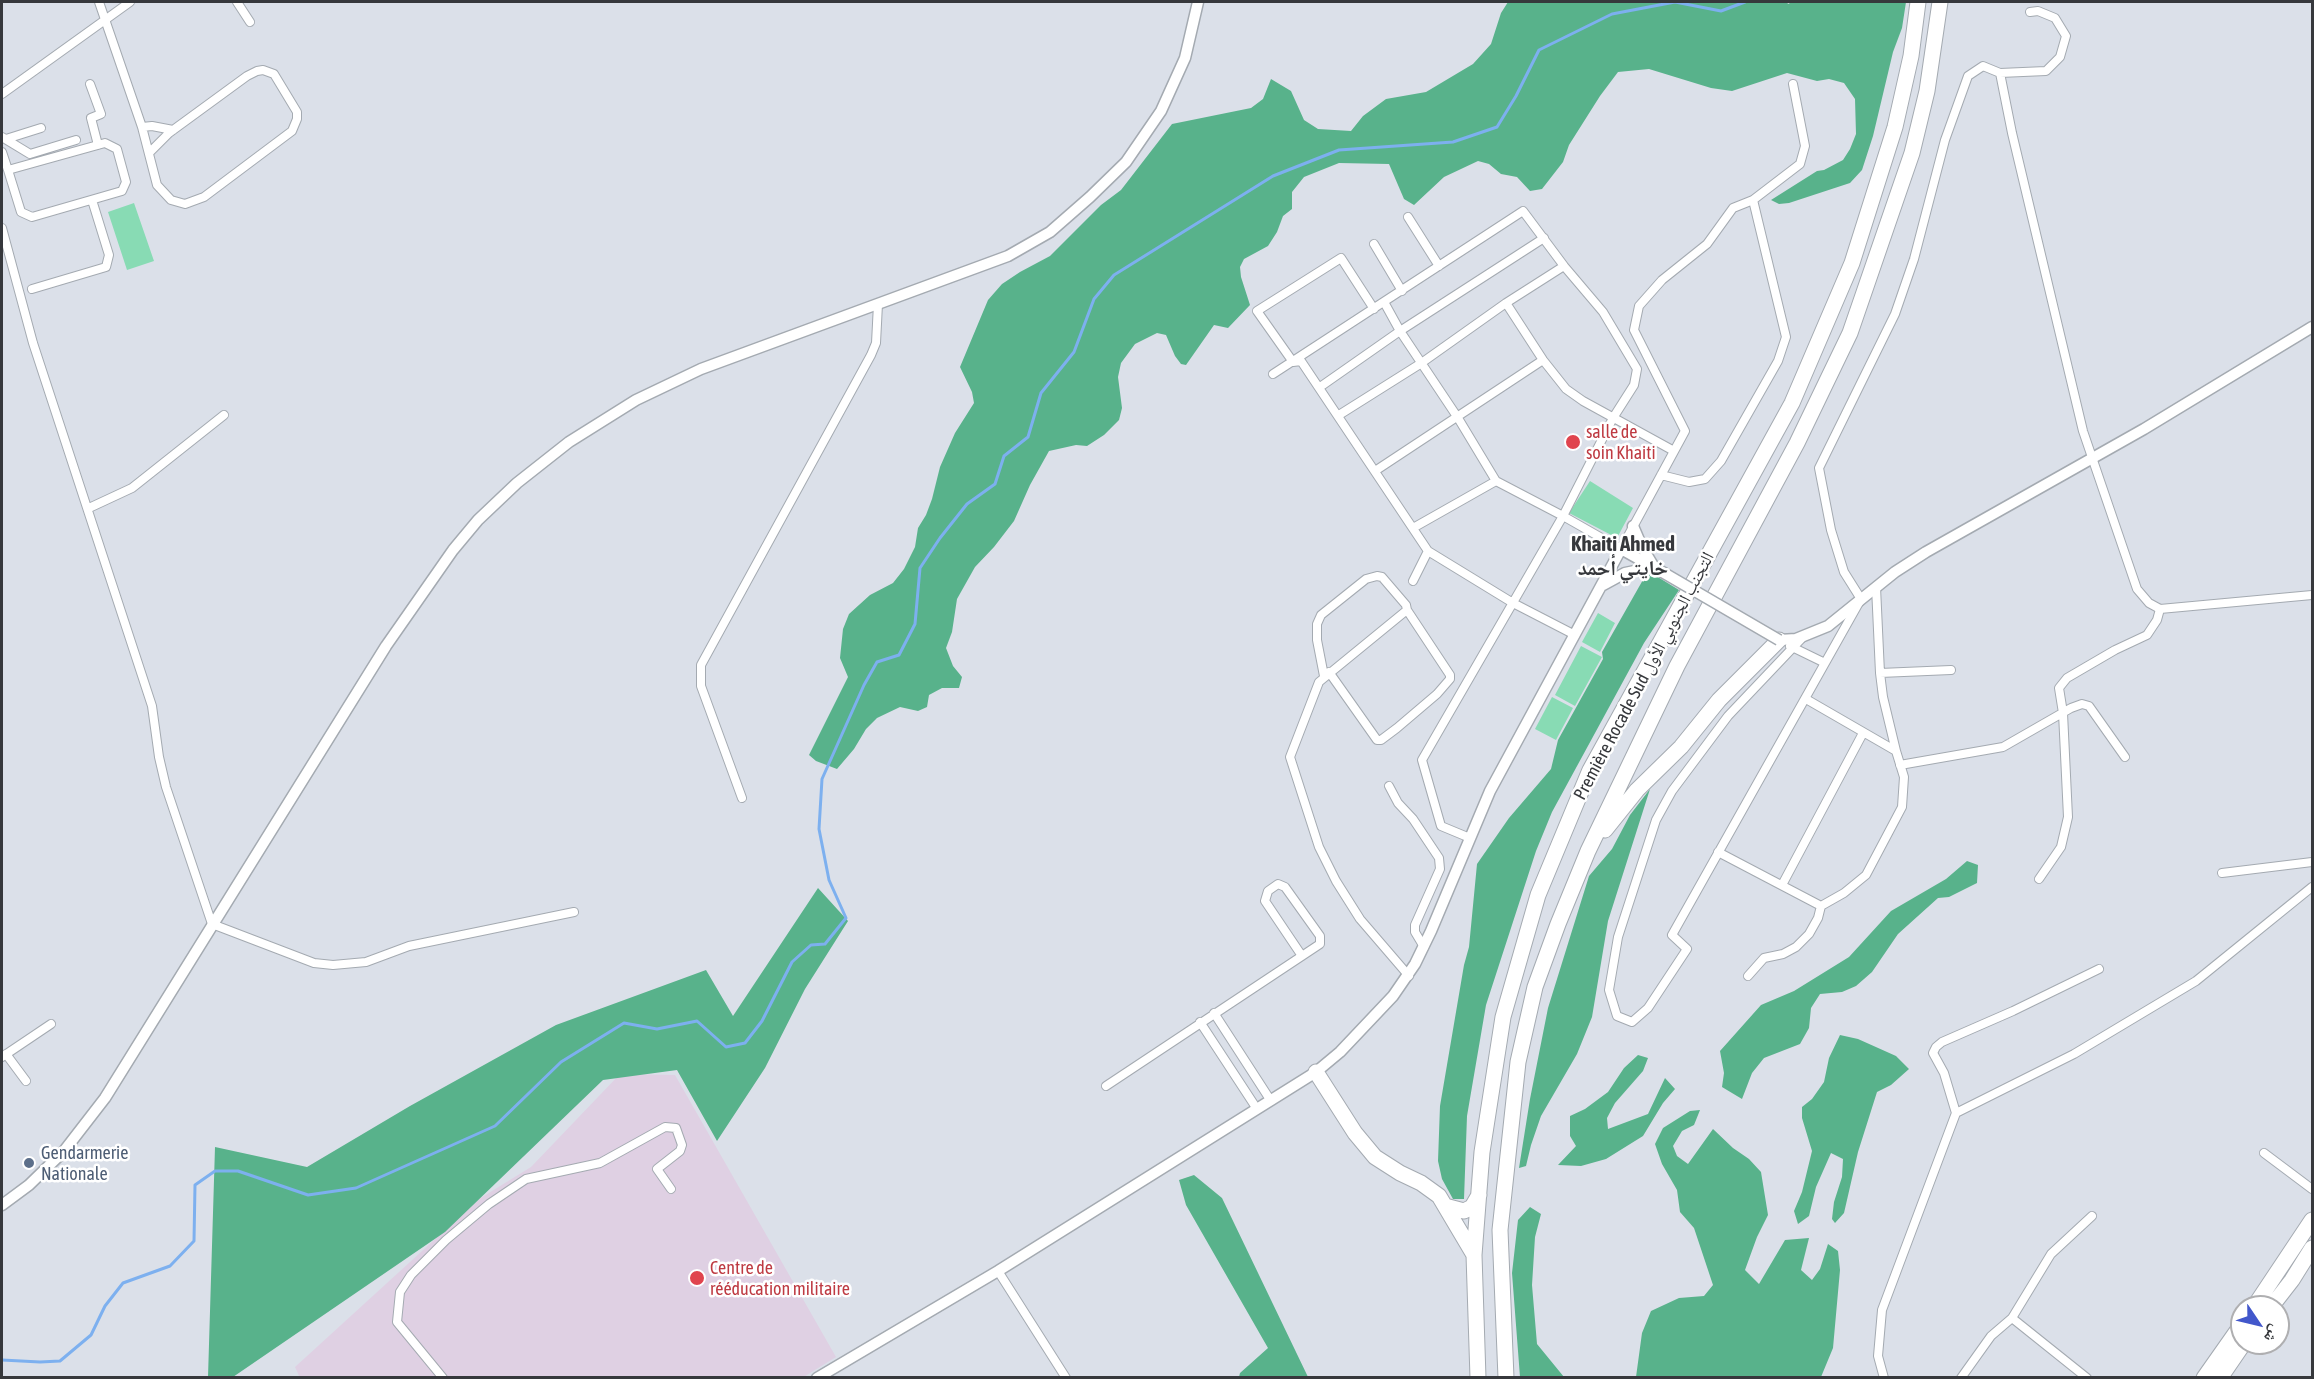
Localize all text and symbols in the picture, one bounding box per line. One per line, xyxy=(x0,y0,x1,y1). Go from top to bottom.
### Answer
place label: salle de soin Khaiti xyxy=(1586,421,1656,464)
marker: salle de soin Khaiti xyxy=(1564,433,1582,451)
district label: Khaiti Ahmed خايتي أحمد xyxy=(1571,531,1675,581)
street label: Première Rocade Sud التجنب الجنوبي الأول xyxy=(1569,548,1719,804)
place label: Gendarmerie Nationale xyxy=(41,1142,128,1184)
marker: Gendarmerie Nationale xyxy=(22,1156,36,1170)
place label: Centre de rééducation militaire xyxy=(710,1257,850,1300)
marker: Centre de rééducation militaire xyxy=(688,1269,706,1287)
north arrow xyxy=(2230,1295,2290,1355)
text: ش xyxy=(2261,1322,2285,1346)

